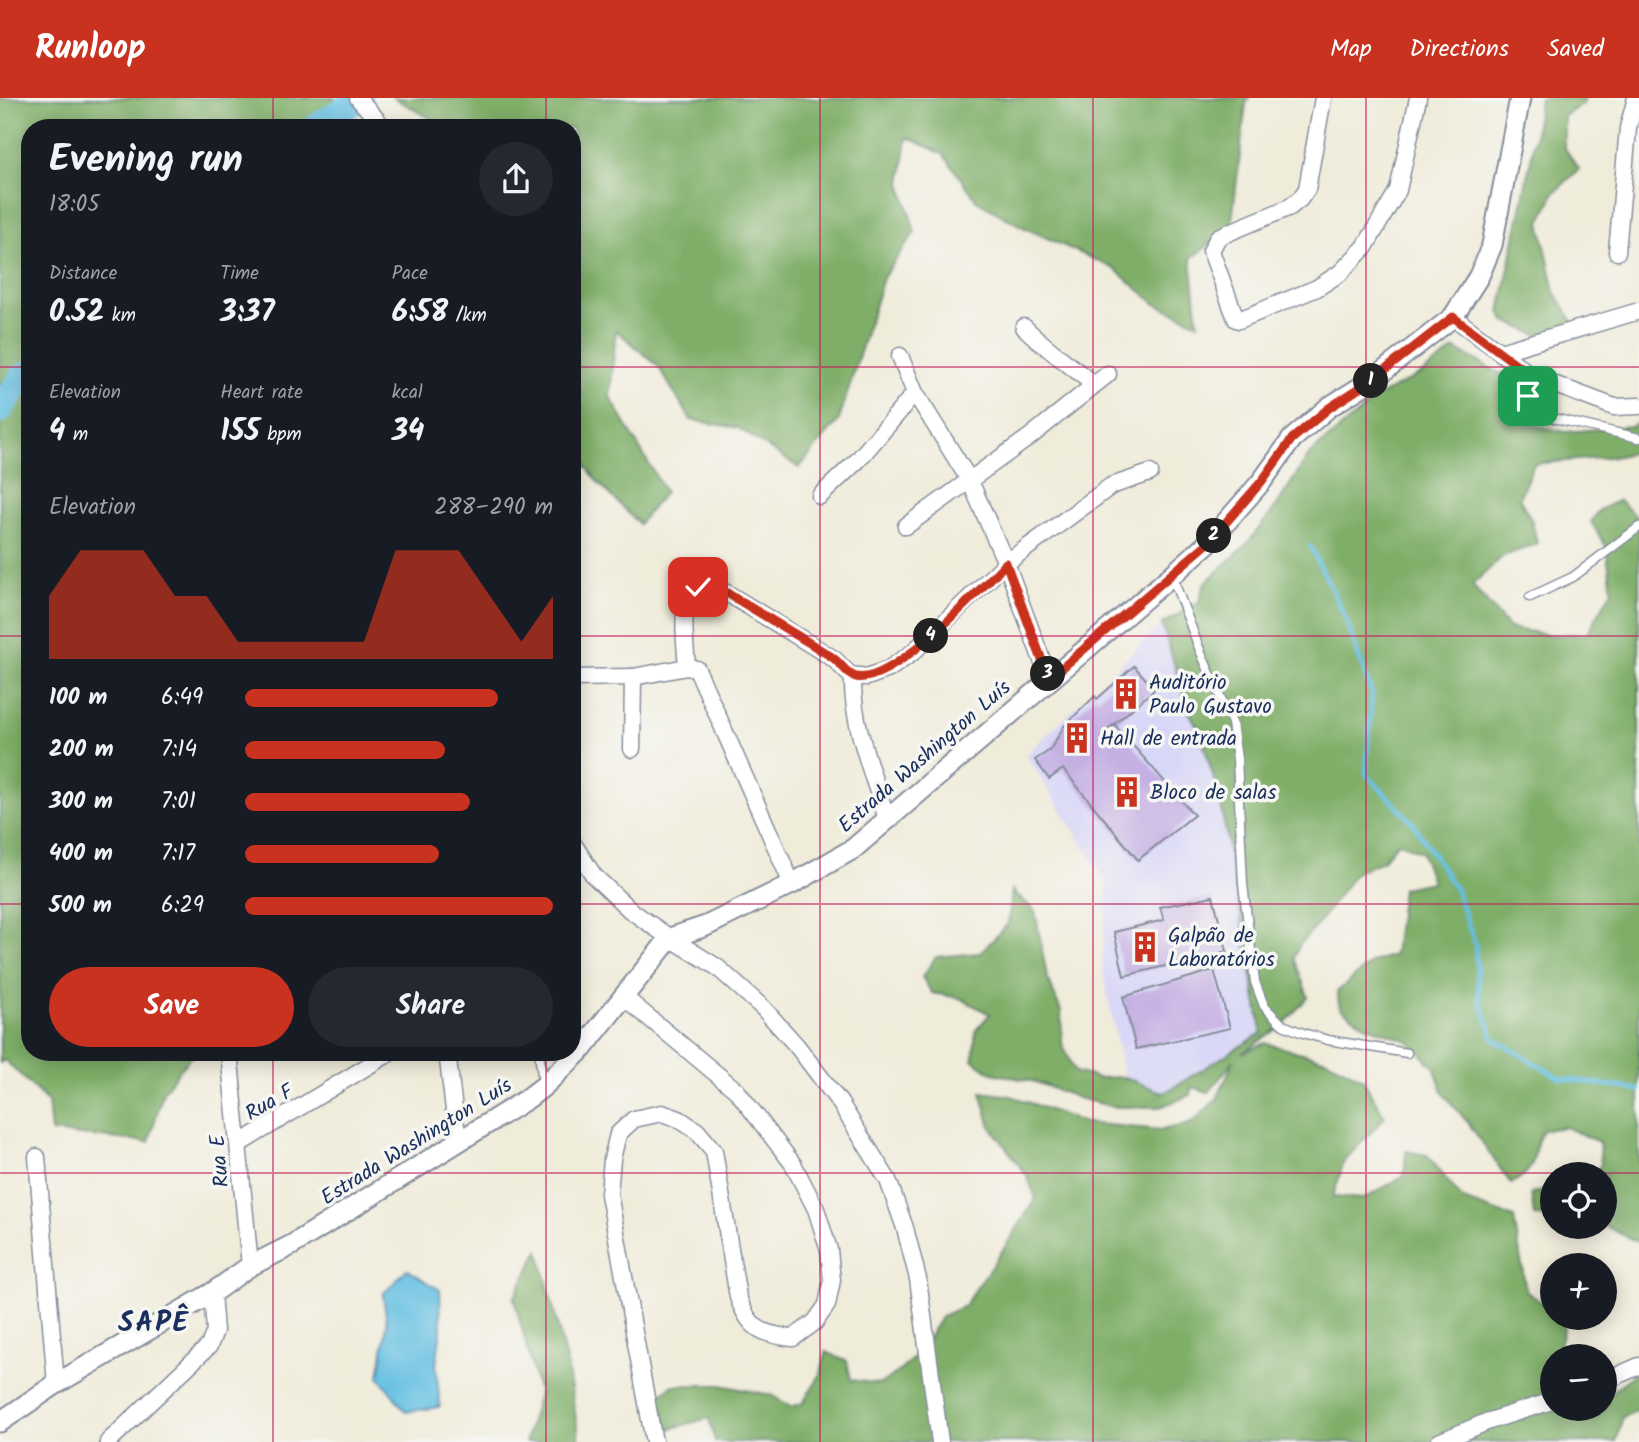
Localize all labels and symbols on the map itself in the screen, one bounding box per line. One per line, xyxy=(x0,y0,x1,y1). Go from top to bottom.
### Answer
pin: 1 xyxy=(1354,364,1388,398)
pin xyxy=(1498,366,1558,426)
pin: 2 xyxy=(1196,518,1232,554)
pin xyxy=(668,557,728,617)
pin: 4 xyxy=(914,618,948,654)
pin: 3 xyxy=(1030,656,1066,692)
place label: Auditório Paulo Gustavo xyxy=(1149,667,1272,724)
street label: Estrada Washington Luís xyxy=(831,672,1019,842)
building icon: Auditório Paulo Gustavo xyxy=(1109,677,1143,711)
building icon: Hall de entrada xyxy=(1060,721,1094,755)
place label: Hall de entrada xyxy=(1100,723,1237,756)
building icon: Bloco de salas xyxy=(1110,775,1144,809)
place label: Bloco de salas xyxy=(1150,777,1276,810)
place label: Galpão de Laboratórios xyxy=(1168,920,1275,977)
building icon: Galpão de Laboratórios xyxy=(1128,930,1162,964)
street label: Estrada Washington Luís xyxy=(315,1070,519,1215)
street label: Rua F xyxy=(239,1075,302,1130)
street label: Rua E xyxy=(202,1132,239,1189)
district label: SAPÊ xyxy=(118,1301,190,1346)

